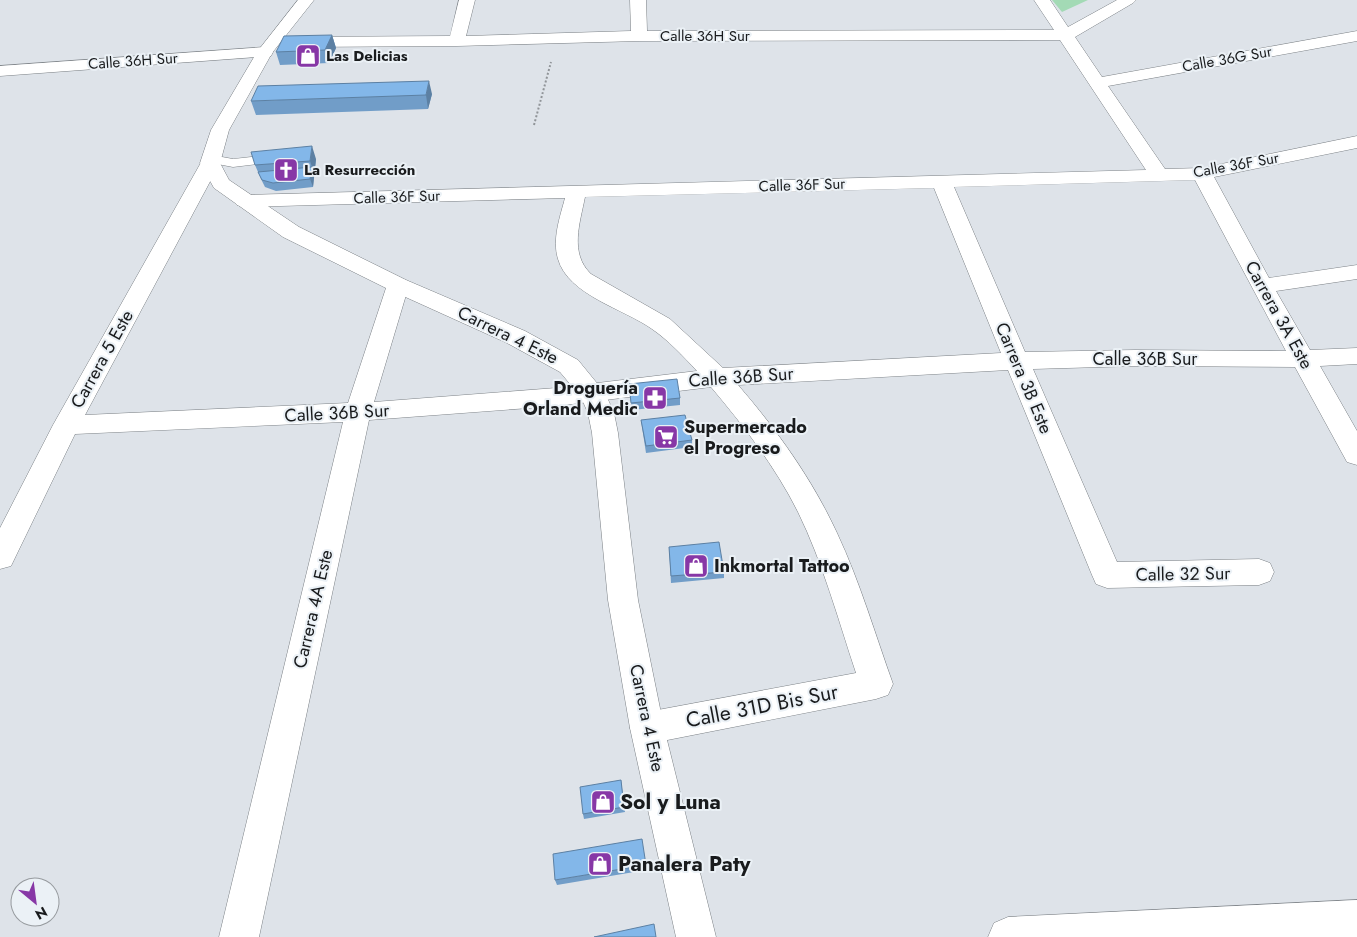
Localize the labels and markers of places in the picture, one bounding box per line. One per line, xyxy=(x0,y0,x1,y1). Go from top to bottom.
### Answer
shop icon: Las Delicias xyxy=(295,43,321,69)
place label: Las Delicias xyxy=(326,45,408,67)
church icon: La Resurrección xyxy=(273,157,299,183)
place label: La Resurrección xyxy=(304,159,415,181)
place label: Droguería Orland Medic xyxy=(523,375,638,422)
pharmacy icon: Droguería Orland Medic xyxy=(642,385,668,411)
place label: Supermercado el Progreso xyxy=(684,414,807,461)
supermarket icon: Supermercado el Progreso xyxy=(653,424,679,450)
shop icon: Inkmortal Tattoo xyxy=(683,553,709,579)
place label: Inkmortal Tattoo xyxy=(714,553,850,579)
place label: Sol y Luna xyxy=(620,787,721,817)
shop icon: Sol y Luna xyxy=(590,789,616,815)
place label: Panalera Paty xyxy=(618,849,752,879)
shop icon: Panalera Paty xyxy=(587,851,613,877)

